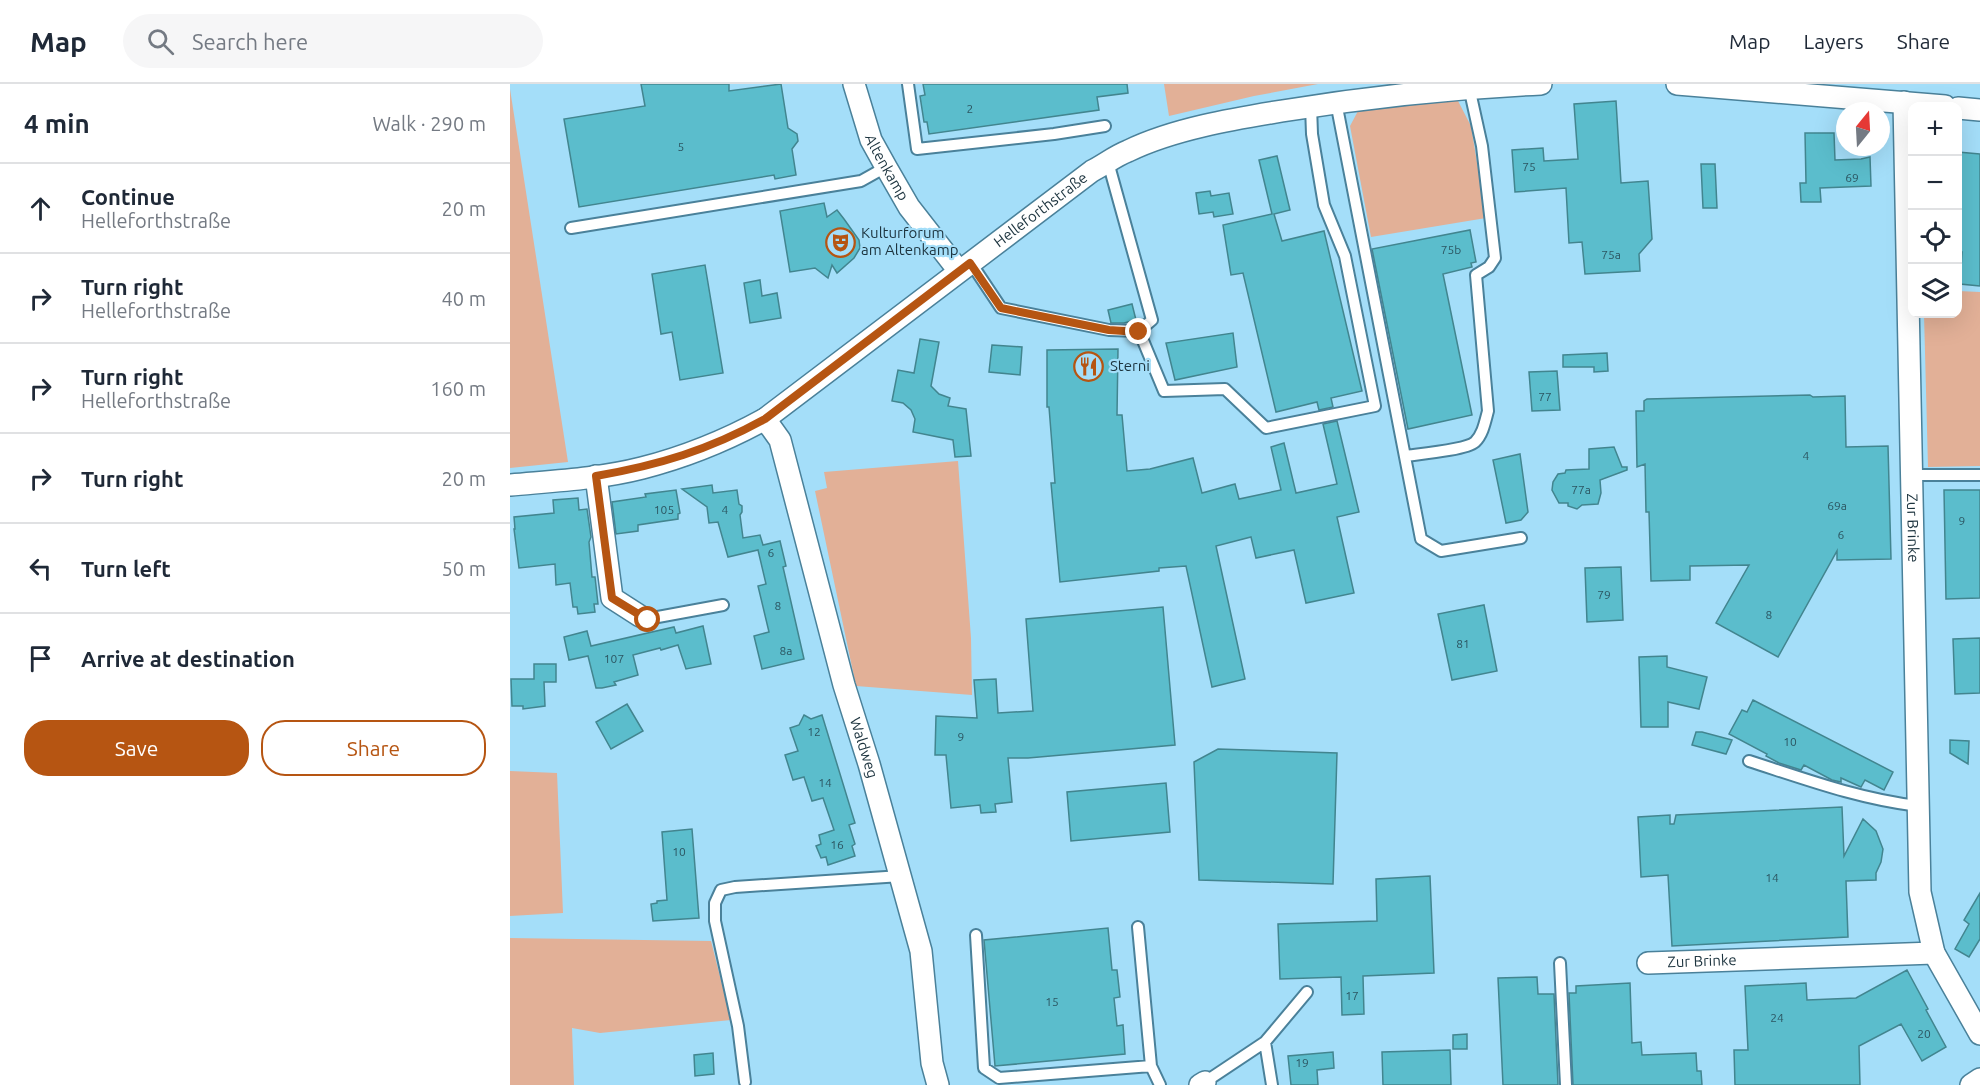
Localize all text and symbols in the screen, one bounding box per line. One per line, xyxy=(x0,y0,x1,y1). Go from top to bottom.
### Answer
search box xyxy=(123,14,543,68)
icon: search xyxy=(144,25,177,58)
text: Map xyxy=(30,26,87,57)
text: Search here xyxy=(192,29,308,54)
text: Map xyxy=(1729,29,1770,53)
text: Layers xyxy=(1803,29,1864,53)
text: Share xyxy=(1897,29,1950,53)
house number: 2 xyxy=(967,102,973,115)
north arrow xyxy=(1836,102,1890,156)
map controls xyxy=(1908,102,1962,318)
button: + xyxy=(1908,102,1962,156)
text: 4 min xyxy=(24,109,90,138)
text: Walk · 290 m xyxy=(373,112,486,135)
street label: Altenkamp xyxy=(862,132,912,203)
house number: 5 xyxy=(678,140,684,153)
button: − xyxy=(1908,156,1962,210)
house number: 75 xyxy=(1522,160,1536,173)
street label: Helleforthstraße xyxy=(990,169,1090,250)
house number: 69 xyxy=(1845,171,1859,184)
text: Continue xyxy=(81,184,175,209)
icon: ahead xyxy=(24,192,57,225)
text: 20 m xyxy=(442,197,486,220)
text: Helleforthstraße xyxy=(81,209,231,232)
button: locate xyxy=(1908,210,1962,264)
place label: Kulturforum am Altenkamp xyxy=(861,224,958,258)
theatre icon: Kulturforum am Altenkamp xyxy=(824,226,856,258)
house number: 75b xyxy=(1441,243,1461,256)
house number: 75a xyxy=(1601,248,1621,261)
button: layers xyxy=(1908,264,1962,318)
text: Turn right xyxy=(81,274,183,299)
icon: right xyxy=(24,282,57,315)
text: 40 m xyxy=(442,287,486,310)
text: Helleforthstraße xyxy=(81,299,231,322)
route end xyxy=(1125,318,1151,344)
restaurant icon: Sterni xyxy=(1073,350,1105,382)
place label: Sterni xyxy=(1110,357,1150,374)
text: Turn right xyxy=(81,364,183,389)
icon: right xyxy=(24,372,57,405)
text: 160 m xyxy=(430,377,486,400)
text: Helleforthstraße xyxy=(81,389,231,412)
house number: 77 xyxy=(1538,390,1552,403)
house number: 4 xyxy=(1803,449,1810,462)
icon: right xyxy=(24,462,57,495)
text: Turn right xyxy=(81,466,183,491)
text: 20 m xyxy=(442,467,486,490)
house number: 77a xyxy=(1571,483,1591,496)
street label: Zur Brinke xyxy=(1904,493,1922,563)
house number: 69a xyxy=(1827,499,1847,512)
house number: 105 xyxy=(654,503,674,516)
house number: 4 xyxy=(722,503,729,516)
house number: 9 xyxy=(1959,514,1965,527)
house number: 6 xyxy=(1838,528,1845,541)
house number: 6 xyxy=(768,546,775,559)
icon: left xyxy=(24,552,57,585)
text: Turn left xyxy=(81,556,171,581)
text: 50 m xyxy=(442,557,486,580)
house number: 79 xyxy=(1597,588,1611,601)
house number: 8 xyxy=(775,599,782,612)
route start xyxy=(634,606,660,632)
house number: 8 xyxy=(1766,608,1773,621)
house number: 81 xyxy=(1456,637,1470,650)
icon: arrive xyxy=(24,642,57,675)
house number: 8a xyxy=(780,644,792,657)
text: Arrive at destination xyxy=(81,646,295,671)
house number: 107 xyxy=(604,652,624,665)
street label: Waldweg xyxy=(847,715,882,780)
button: Save xyxy=(24,720,249,776)
button: Share xyxy=(261,720,486,776)
house number: 12 xyxy=(807,725,821,738)
house number: 9 xyxy=(958,730,964,743)
house number: 10 xyxy=(1783,735,1797,748)
house number: 14 xyxy=(818,776,832,789)
house number: 16 xyxy=(830,838,844,851)
house number: 10 xyxy=(672,845,686,858)
house number: 14 xyxy=(1765,871,1779,884)
street label: Zur Brinke xyxy=(1667,951,1737,970)
house number: 17 xyxy=(1345,989,1359,1002)
house number: 15 xyxy=(1045,995,1059,1008)
house number: 24 xyxy=(1770,1011,1784,1024)
house number: 20 xyxy=(1917,1027,1931,1040)
house number: 19 xyxy=(1295,1056,1309,1069)

